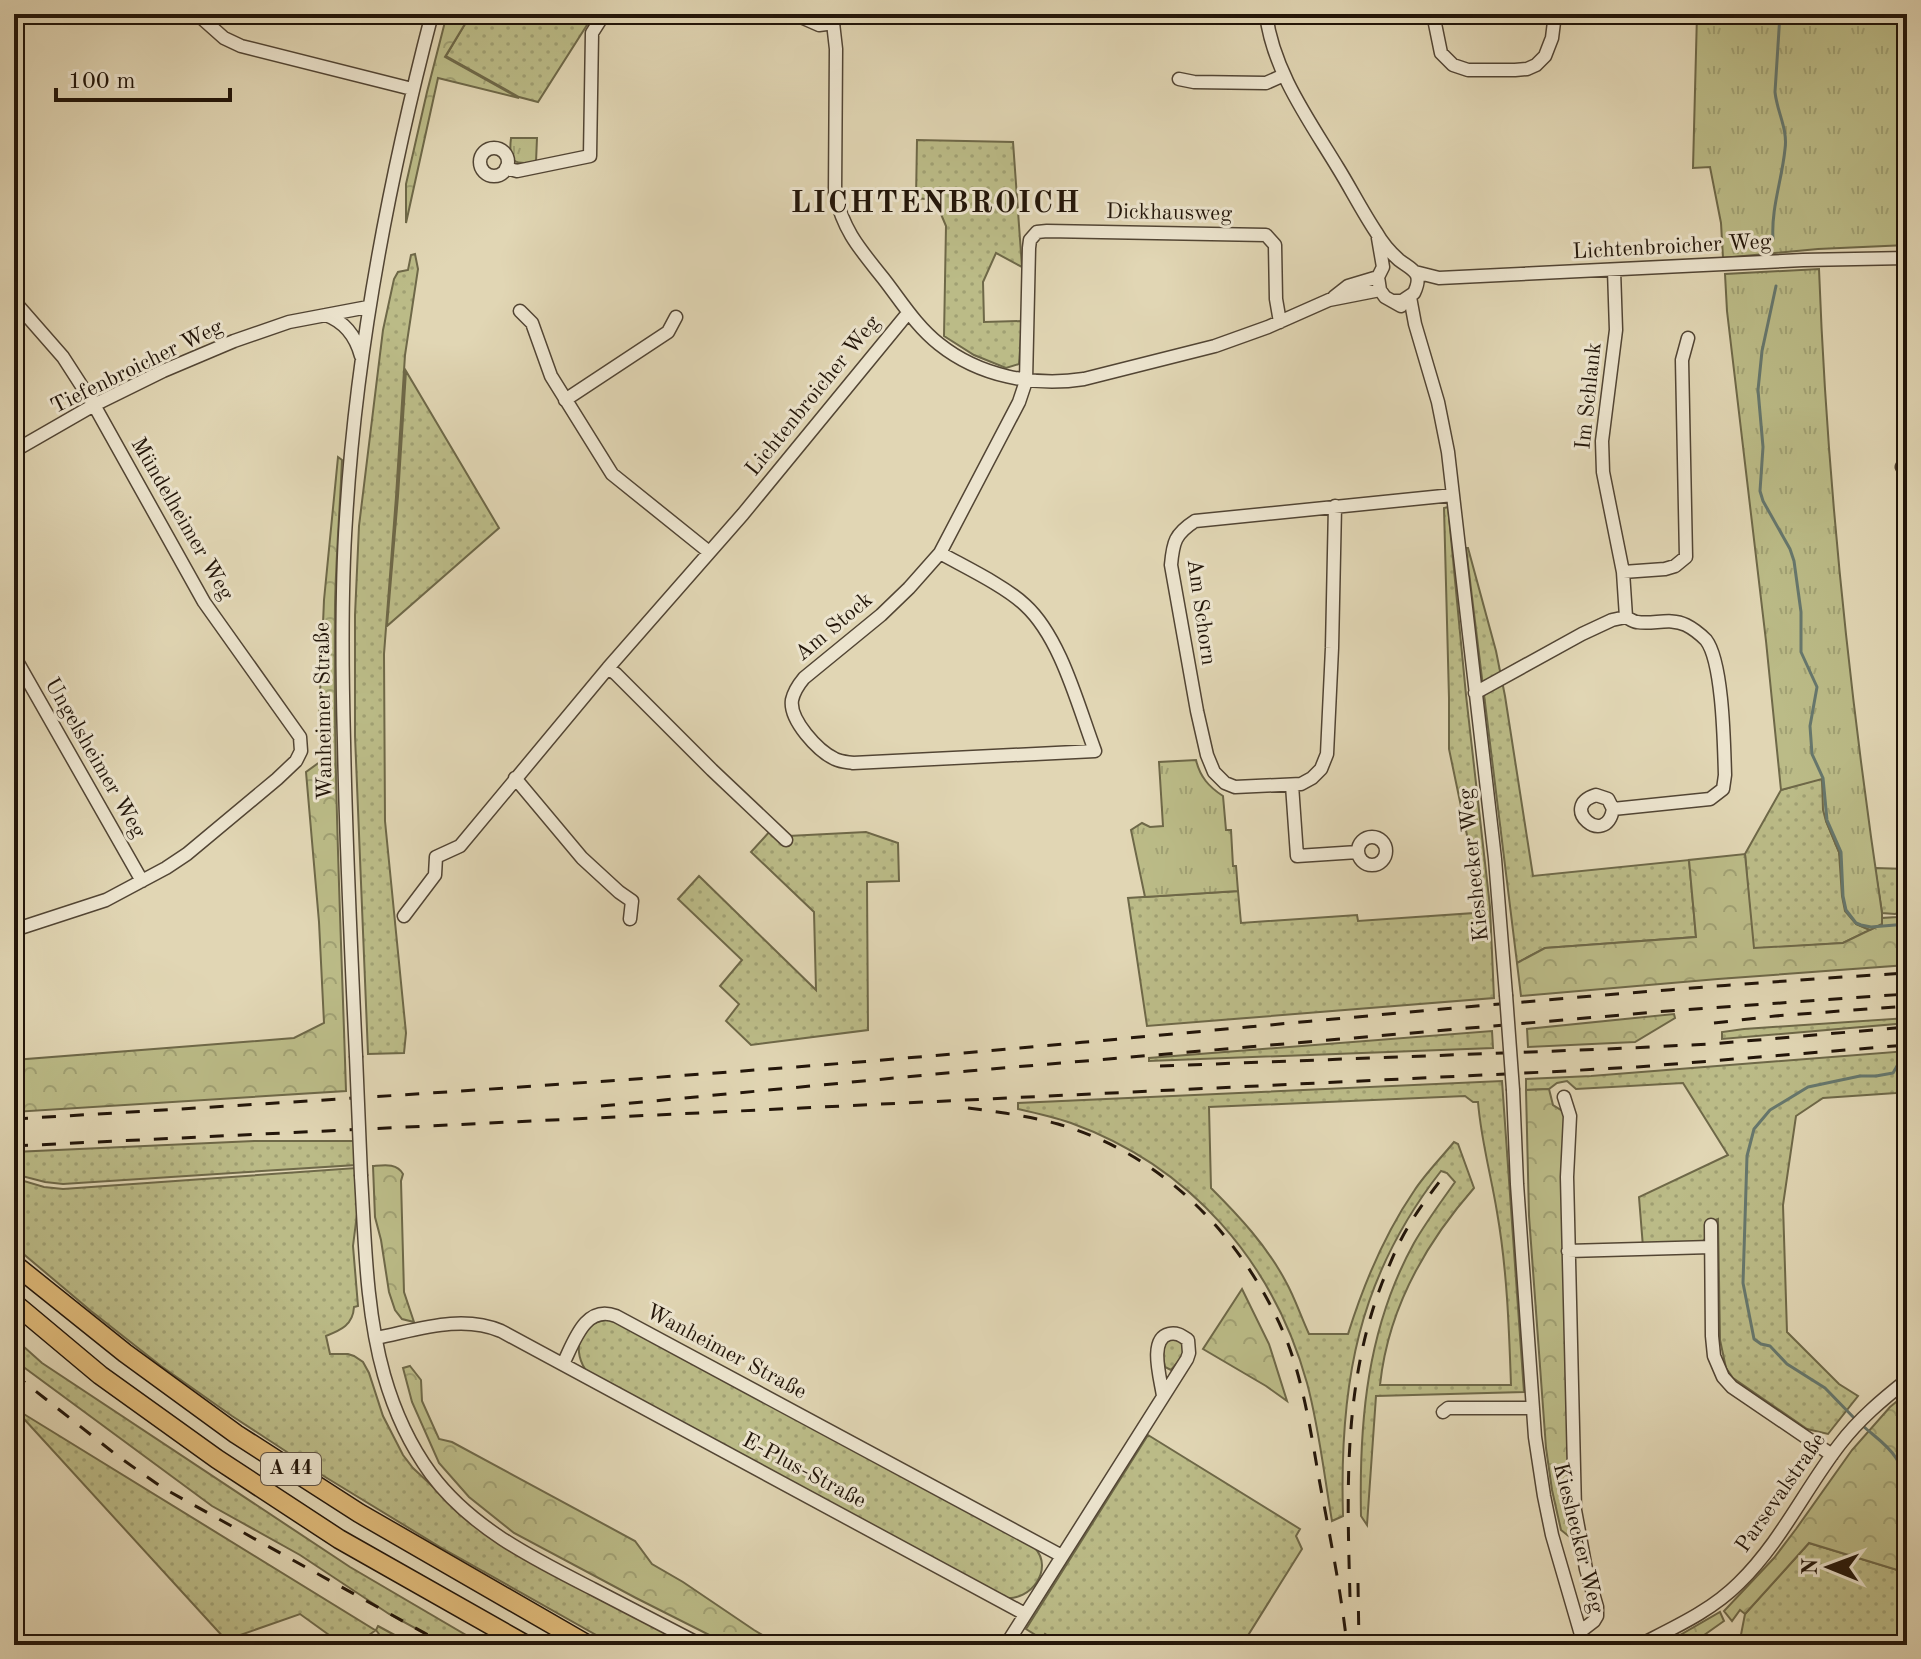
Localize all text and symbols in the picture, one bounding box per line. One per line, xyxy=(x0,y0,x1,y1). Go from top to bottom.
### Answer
scale bar xyxy=(56,52,230,102)
text: 100 m xyxy=(68,70,136,94)
district label: LICHTENBROICH xyxy=(790,189,1082,219)
street label: Dickhausweg xyxy=(1106,201,1232,225)
street label: Lichtenbroicher Weg xyxy=(1572,231,1772,263)
street label: Lichtenbroicher Weg xyxy=(742,312,884,480)
street label: Tiefenbroicher Weg xyxy=(48,316,227,418)
street label: Im Schlank xyxy=(1572,341,1606,451)
street label: Mündelheimer Weg xyxy=(127,434,238,604)
street label: Am Schorn xyxy=(1183,557,1219,667)
street label: Am Stock xyxy=(791,588,877,666)
street label: Wanheimer Straße xyxy=(311,622,337,800)
street label: Ungelsheimer Weg xyxy=(40,674,150,842)
street label: Kieshecker Weg xyxy=(1455,787,1493,943)
street label: Wanheimer Straße xyxy=(642,1300,810,1404)
street label: E-Plus-Straße xyxy=(739,1429,869,1513)
street label: Parsevalstraße xyxy=(1732,1429,1830,1557)
road number: A 44 xyxy=(261,1453,321,1485)
street label: Kieshecker Weg xyxy=(1549,1461,1607,1616)
north arrow xyxy=(1789,1527,1869,1607)
text: N xyxy=(1800,1558,1822,1575)

